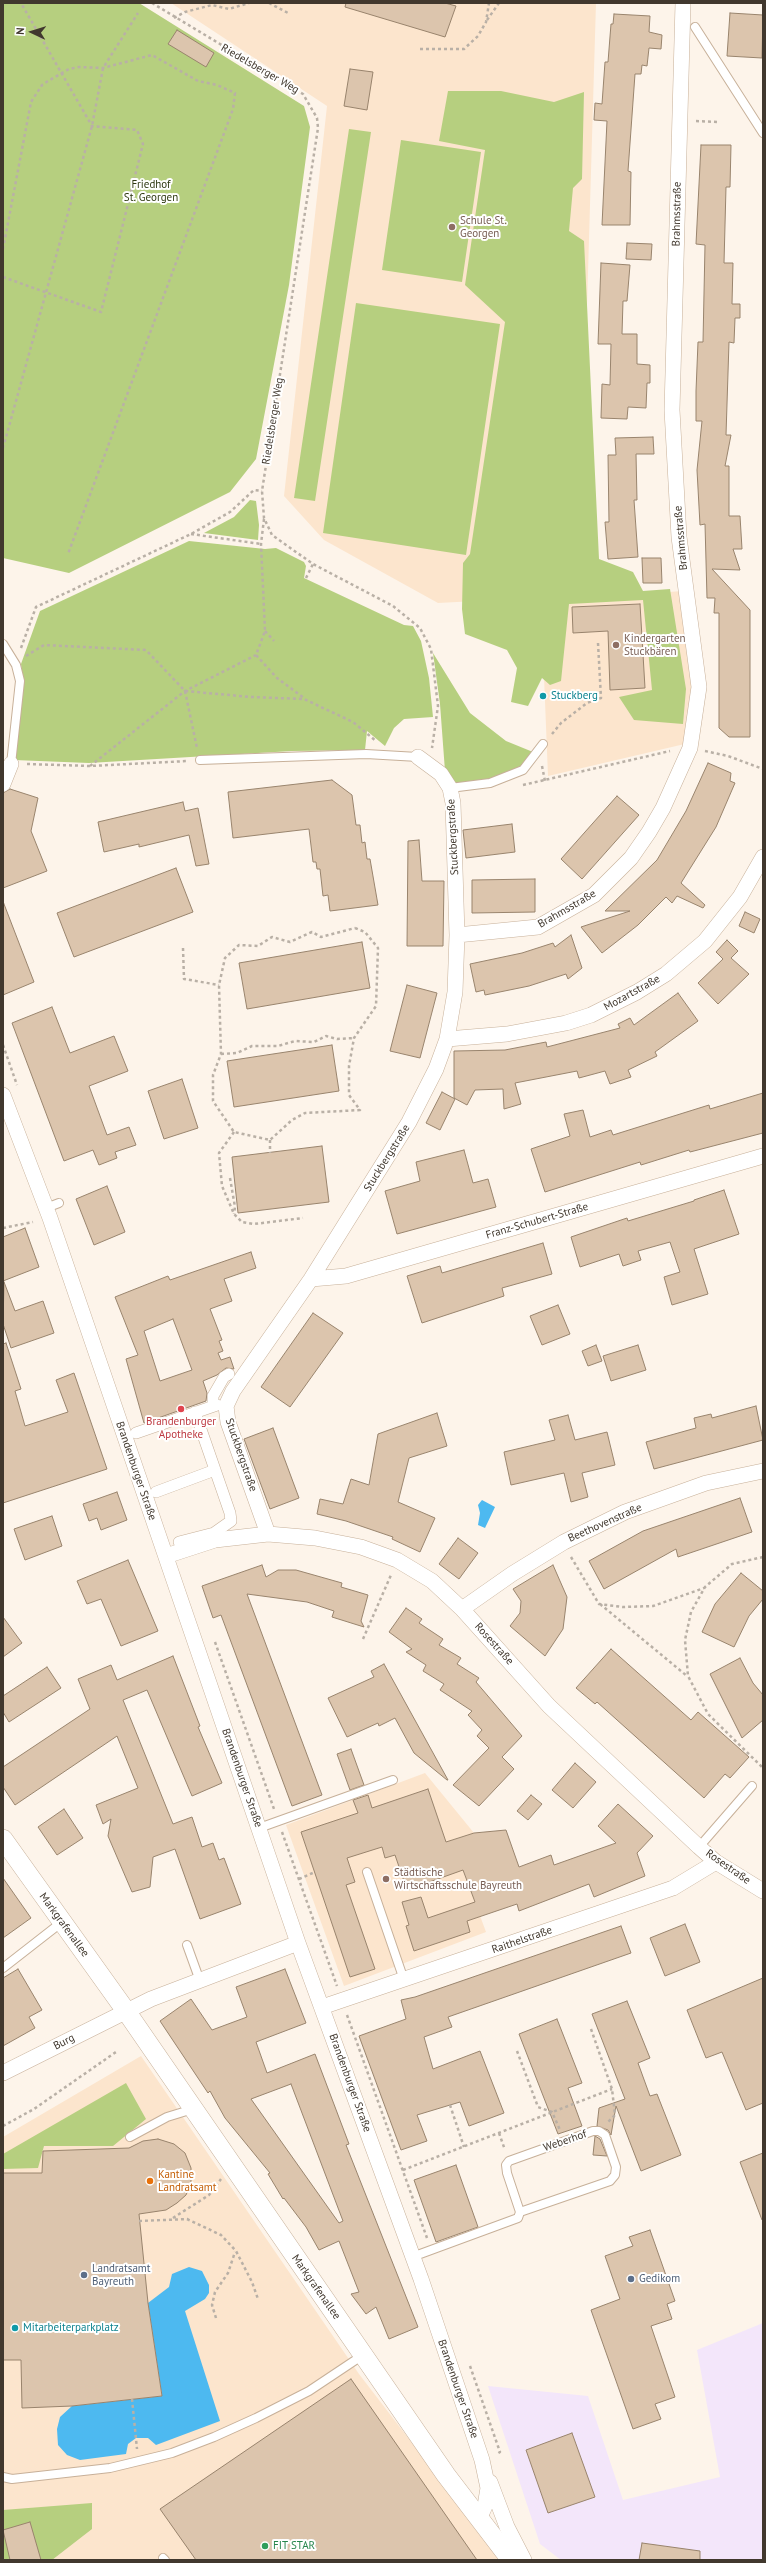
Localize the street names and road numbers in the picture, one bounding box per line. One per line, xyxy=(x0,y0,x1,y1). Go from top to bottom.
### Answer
street label: Riedelsberger Weg xyxy=(219,41,301,97)
street label: Brahmsstraße xyxy=(670,181,684,247)
street label: Riedelsberger Weg xyxy=(260,377,286,465)
street label: Brahmsstraße xyxy=(672,505,690,571)
street label: Stuckbergstraße xyxy=(444,798,462,876)
street label: Brahmsstraße xyxy=(536,887,598,931)
street label: Mozartstraße xyxy=(602,972,662,1014)
street label: Stuckbergstraße xyxy=(361,1122,413,1194)
street label: Franz-Schubert-Straße xyxy=(484,1200,590,1242)
street label: Stuckbergstraße xyxy=(222,1417,260,1493)
street label: Brandenburger Straße xyxy=(113,1420,159,1522)
street label: Beethovenstraße xyxy=(566,1501,644,1545)
street label: Rosestraße xyxy=(472,1620,516,1668)
street label: Brandenburger Straße xyxy=(219,1727,265,1829)
street label: Rosestraße xyxy=(703,1847,753,1887)
street label: Markgrafenallee xyxy=(36,1890,92,1960)
street label: Raithelstraße xyxy=(490,1923,554,1957)
street label: Burg xyxy=(51,2031,77,2053)
street label: Brandenburger Straße xyxy=(326,2032,374,2134)
street label: Weberhof xyxy=(542,2127,588,2155)
street label: Markgrafenallee xyxy=(289,2252,343,2322)
street label: Brandenburger Straße xyxy=(435,2338,481,2440)

